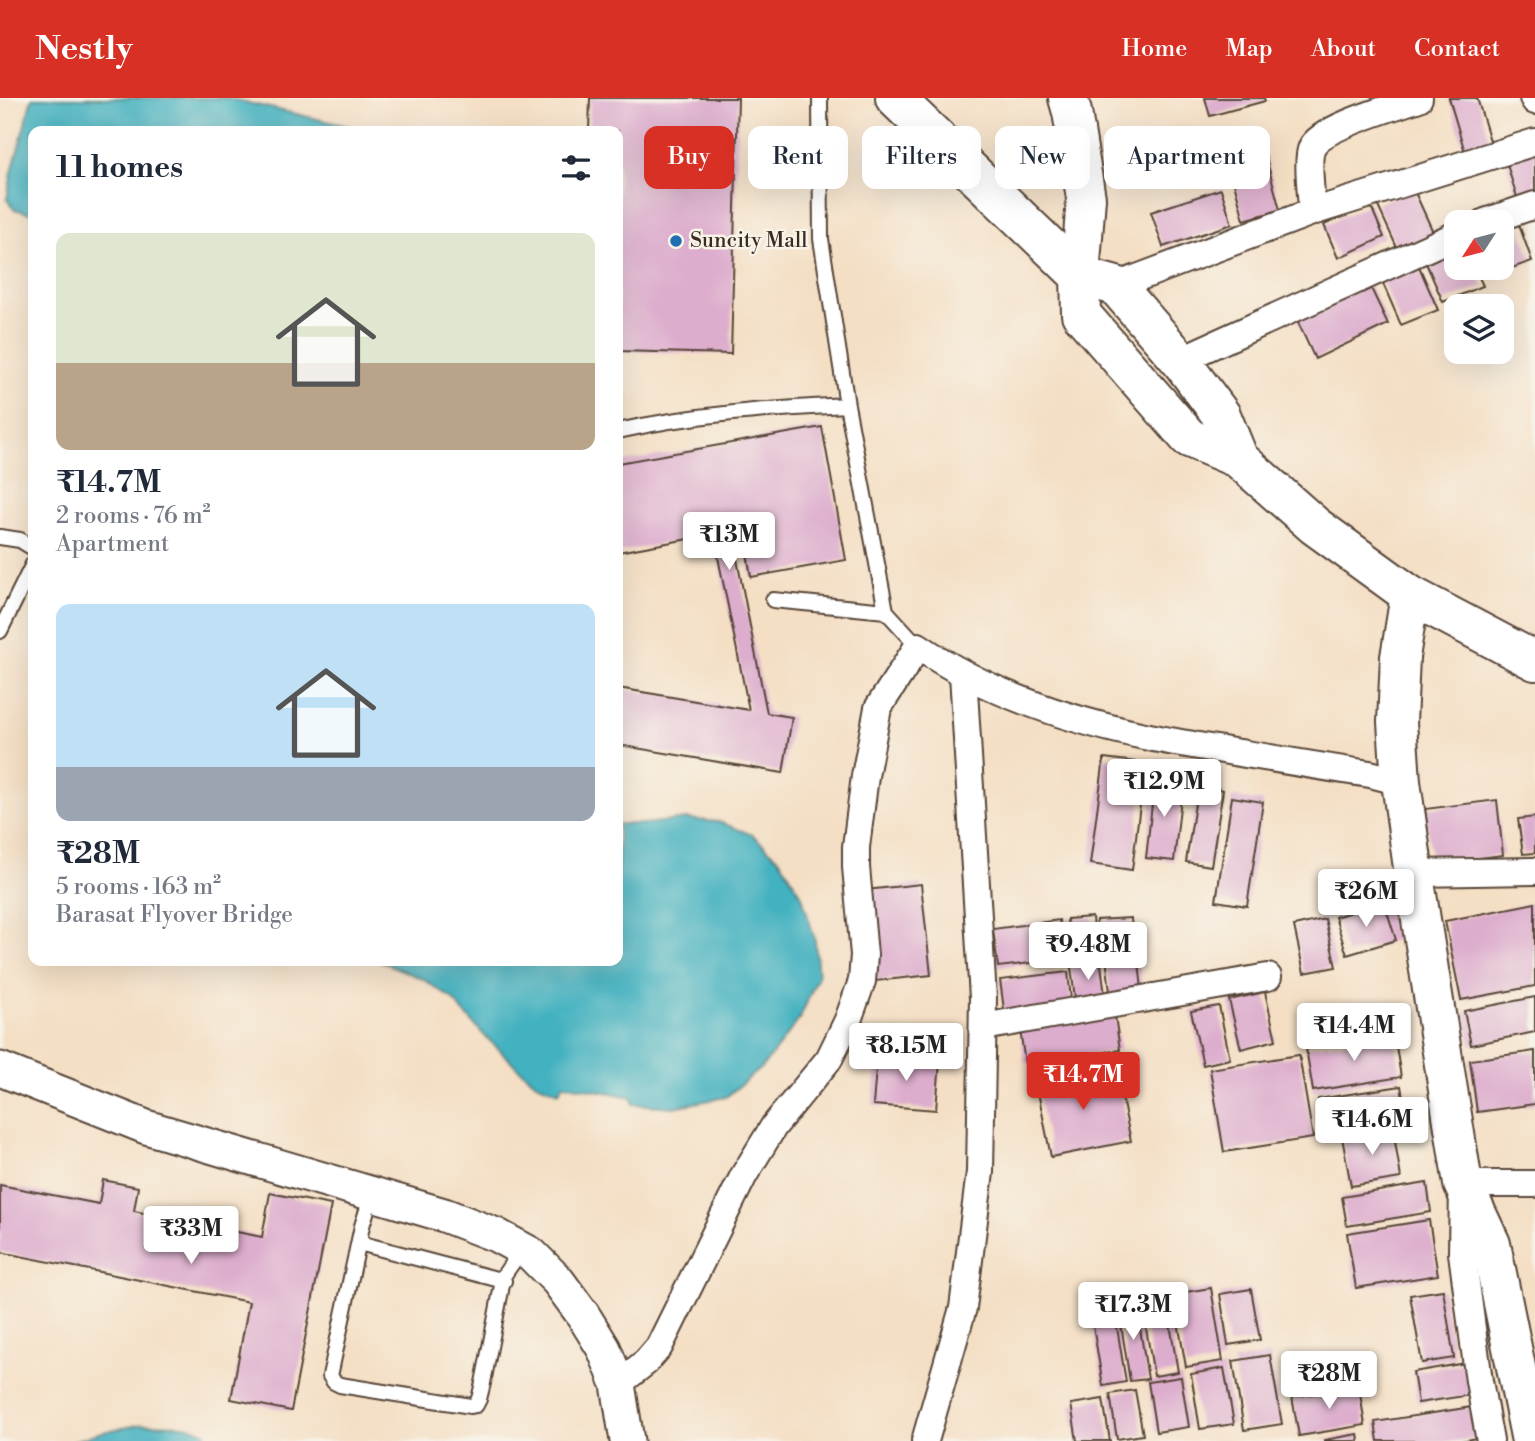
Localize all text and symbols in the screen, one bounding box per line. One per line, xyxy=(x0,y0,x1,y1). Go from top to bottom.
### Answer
text: Nestly xyxy=(35,29,133,70)
text: Home xyxy=(1122,34,1187,64)
text: Map xyxy=(1225,34,1273,64)
text: About xyxy=(1311,34,1376,64)
text: Contact xyxy=(1414,34,1500,64)
chip: Buy xyxy=(644,126,734,189)
chip: Rent xyxy=(748,126,848,189)
chip: Filters xyxy=(862,126,981,189)
chip: New xyxy=(995,126,1090,189)
chip: Apartment xyxy=(1104,126,1270,189)
text: 11 homes xyxy=(56,149,183,187)
icon: filters xyxy=(557,149,595,187)
north arrow xyxy=(1444,210,1514,280)
map controls xyxy=(1444,210,1514,364)
place label: Suncity Mall xyxy=(690,228,807,254)
marker: Suncity Mall xyxy=(668,233,684,249)
icon: home xyxy=(263,279,389,405)
button: layers xyxy=(1444,294,1514,364)
text: ₹14.7M xyxy=(56,464,161,502)
text: 2 rooms · 76 m² xyxy=(56,502,211,530)
pin: ₹13M xyxy=(688,512,770,572)
text: ₹13M xyxy=(699,521,759,549)
text: Apartment xyxy=(56,530,169,558)
icon: home xyxy=(263,650,389,776)
pin: ₹12.9M xyxy=(1107,760,1221,819)
text: ₹12.9M xyxy=(1123,768,1205,796)
text: ₹28M xyxy=(56,835,140,873)
pin: ₹26M xyxy=(1325,870,1407,929)
text: 5 rooms · 163 m² xyxy=(56,873,221,901)
text: ₹26M xyxy=(1334,878,1398,906)
text: Barasat Flyover Bridge xyxy=(56,901,293,929)
pin: ₹9.48M xyxy=(1031,922,1145,982)
text: ₹9.48M xyxy=(1045,931,1131,959)
pin: ₹14.4M xyxy=(1297,1004,1411,1063)
text: ₹14.4M xyxy=(1313,1012,1395,1040)
pin: ₹8.15M xyxy=(849,1024,963,1083)
text: ₹8.15M xyxy=(865,1032,947,1060)
pin: ₹14.7M xyxy=(1026,1052,1140,1112)
text: ₹14.7M xyxy=(1043,1061,1123,1089)
pin: ₹14.6M xyxy=(1315,1098,1429,1157)
text: ₹14.6M xyxy=(1331,1106,1413,1134)
pin: ₹33M xyxy=(150,1206,232,1266)
text: ₹33M xyxy=(160,1215,222,1243)
pin: ₹17.3M xyxy=(1076,1282,1190,1342)
text: ₹17.3M xyxy=(1094,1291,1172,1319)
pin: ₹28M xyxy=(1288,1352,1370,1411)
text: ₹28M xyxy=(1297,1360,1361,1388)

